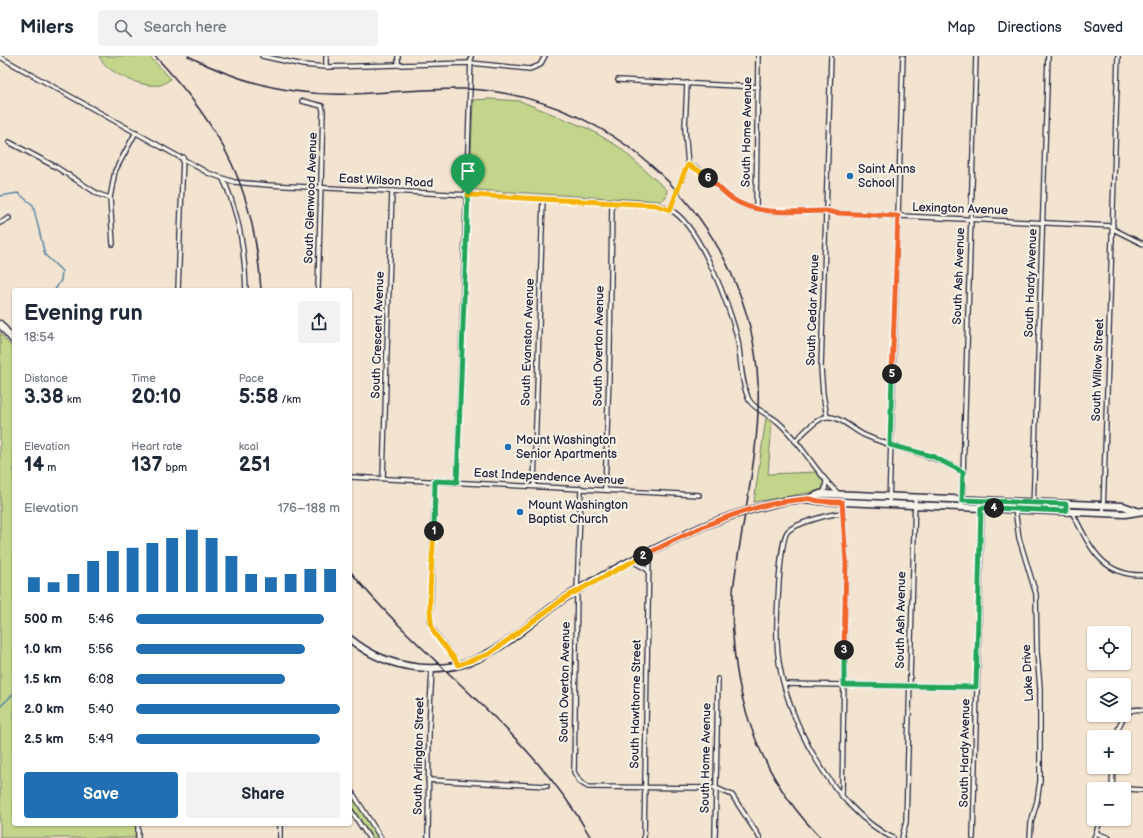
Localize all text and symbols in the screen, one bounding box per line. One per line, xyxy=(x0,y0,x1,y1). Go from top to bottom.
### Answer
search box xyxy=(98,10,378,46)
text: Milers xyxy=(20,16,74,39)
icon: search xyxy=(112,17,134,39)
text: Search here xyxy=(144,18,227,37)
text: Map xyxy=(947,19,975,36)
text: Directions xyxy=(997,19,1062,36)
text: Saved xyxy=(1084,19,1123,36)
street label: South Home Avenue xyxy=(739,77,755,187)
street label: South Glenwood Avenue xyxy=(301,132,321,264)
pin xyxy=(451,154,485,195)
icon: arrive xyxy=(457,160,479,182)
place label: Saint Anns School xyxy=(858,162,915,191)
pin: 6 xyxy=(698,168,718,188)
street label: East Wilson Road xyxy=(338,171,434,191)
text: 6 xyxy=(705,171,711,184)
marker: Saint Anns School xyxy=(845,171,855,181)
street label: Lexington Avenue xyxy=(912,200,1008,218)
street label: South Ash Avenue xyxy=(950,227,968,325)
street label: South Hardy Avenue xyxy=(1022,228,1040,338)
street label: South Cedar Avenue xyxy=(804,254,822,366)
street label: South Crescent Avenue xyxy=(368,271,388,399)
street label: South Evanston Avenue xyxy=(518,278,538,406)
street label: South Overton Avenue xyxy=(590,285,608,407)
text: Evening run xyxy=(24,300,143,327)
button: share xyxy=(298,301,340,343)
street label: South Willow Street xyxy=(1089,318,1107,422)
text: 18:54 xyxy=(24,329,55,345)
pin: 5 xyxy=(882,364,902,384)
text: 5 xyxy=(889,367,895,380)
text: Distance xyxy=(24,372,68,385)
text: Time xyxy=(131,372,156,385)
text: Pace xyxy=(239,372,264,385)
text: 3.38 xyxy=(24,385,64,409)
text: 20:10 xyxy=(131,385,181,409)
text: 5:58 xyxy=(239,385,279,409)
text: km xyxy=(64,393,81,406)
text: /km xyxy=(279,393,301,406)
place label: Mount Washington Senior Apartments xyxy=(516,433,617,462)
text: Elevation xyxy=(24,440,70,453)
text: Heart rate xyxy=(131,440,182,453)
text: kcal xyxy=(239,440,258,453)
marker: Mount Washington Senior Apartments xyxy=(503,442,513,452)
text: 14 xyxy=(24,453,44,477)
text: 137 xyxy=(131,453,162,477)
text: 251 xyxy=(239,453,271,477)
text: m xyxy=(44,461,56,474)
text: bpm xyxy=(162,461,187,474)
street label: East Independence Avenue xyxy=(473,466,625,488)
place label: Mount Washington Baptist Church xyxy=(528,498,628,527)
pin: 4 xyxy=(984,498,1004,518)
text: Elevation xyxy=(24,500,78,516)
text: 176–188 m xyxy=(278,500,340,516)
text: 4 xyxy=(991,501,997,514)
marker: Mount Washington Baptist Church xyxy=(515,507,525,517)
pin: 1 xyxy=(424,521,444,541)
text: 1 xyxy=(432,524,436,537)
pin: 2 xyxy=(633,546,653,566)
text: 2 xyxy=(640,549,646,562)
street label: South Ash Avenue xyxy=(893,571,909,669)
text: 500 m xyxy=(24,611,62,627)
text: 5:46 xyxy=(88,611,114,627)
street label: South Overton Avenue xyxy=(556,621,574,743)
map controls xyxy=(1087,626,1131,826)
button: locate xyxy=(1087,626,1131,670)
street label: South Hawthorne Street xyxy=(627,639,645,769)
pin: 3 xyxy=(834,640,854,660)
text: 1.0 km xyxy=(24,641,62,657)
text: 5:56 xyxy=(88,641,113,657)
text: 3 xyxy=(841,643,847,656)
street label: Lake Drive xyxy=(1019,644,1037,702)
text: 1.5 km xyxy=(24,671,61,687)
text: 6:08 xyxy=(88,671,114,687)
button: layers xyxy=(1087,678,1131,722)
street label: South Arlington Street xyxy=(410,697,428,815)
street label: South Hardy Avenue xyxy=(957,698,973,808)
text: 2.0 km xyxy=(24,701,64,717)
text: 5:40 xyxy=(88,701,114,717)
street label: South Home Avenue xyxy=(698,703,714,813)
button: + xyxy=(1087,730,1131,774)
text: 2.5 km xyxy=(24,731,64,747)
text: 5:49 xyxy=(88,731,114,747)
button: Save xyxy=(24,772,178,818)
button: Share xyxy=(186,772,340,818)
button: − xyxy=(1087,782,1131,826)

